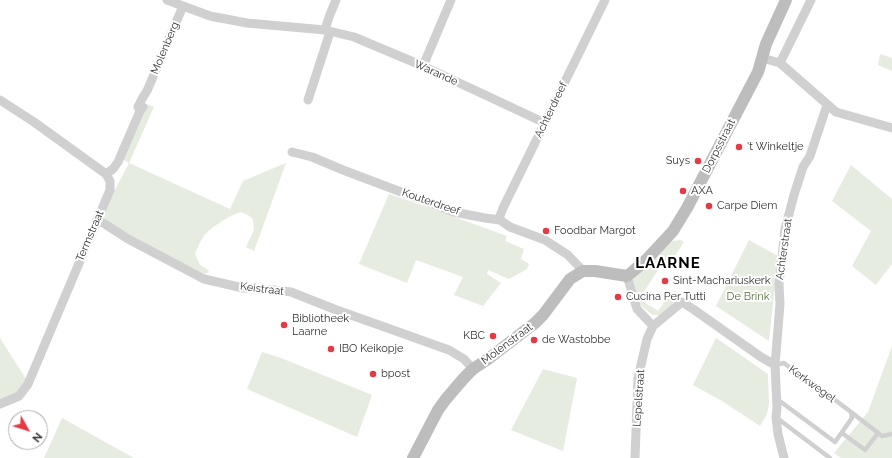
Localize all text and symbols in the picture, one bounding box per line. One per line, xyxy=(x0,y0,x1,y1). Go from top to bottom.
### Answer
street label: Molenberg xyxy=(148,20,182,76)
street label: Warande xyxy=(412,58,460,88)
street label: Achterdreef xyxy=(532,80,570,140)
street label: Dorpsstraat xyxy=(700,117,738,175)
place label: 't Winkeltje xyxy=(747,140,804,154)
marker: 't Winkeltje xyxy=(734,142,744,152)
place label: Suys xyxy=(666,154,690,168)
marker: Suys xyxy=(693,156,703,166)
place label: AXA xyxy=(691,184,713,198)
street label: Kouterdreef xyxy=(400,186,462,218)
marker: AXA xyxy=(678,186,688,196)
place label: Carpe Diem xyxy=(717,199,777,213)
marker: Carpe Diem xyxy=(704,201,714,211)
street label: Termstraat xyxy=(73,208,107,264)
street label: Achterstraat xyxy=(773,217,795,281)
place label: Foodbar Margot xyxy=(554,224,636,238)
marker: Foodbar Margot xyxy=(541,226,551,236)
district label: LAARNE xyxy=(635,254,701,272)
place label: Sint-Machariuskerk xyxy=(673,274,771,288)
marker: Sint-Machariuskerk xyxy=(660,276,670,286)
street label: Keistraat xyxy=(239,280,285,298)
place label: Cucina Per Tutti xyxy=(626,290,706,304)
park label: De Brink xyxy=(727,290,769,304)
marker: Cucina Per Tutti xyxy=(613,292,623,302)
place label: Bibliotheek Laarne xyxy=(292,312,349,338)
marker: Bibliotheek Laarne xyxy=(279,320,289,330)
street label: Molenstraat xyxy=(479,321,535,367)
place label: KBC xyxy=(463,329,485,343)
marker: KBC xyxy=(488,331,498,341)
place label: de Wastobbe xyxy=(542,333,611,347)
marker: de Wastobbe xyxy=(529,335,539,345)
place label: IBO Keikopje xyxy=(339,342,404,356)
marker: IBO Keikopje xyxy=(326,344,336,354)
street label: Kerkwegel xyxy=(786,363,838,405)
place label: bpost xyxy=(381,367,410,381)
marker: bpost xyxy=(368,369,378,379)
street label: Lepelstraat xyxy=(630,369,648,427)
north arrow xyxy=(8,410,48,450)
text: N xyxy=(29,430,45,445)

